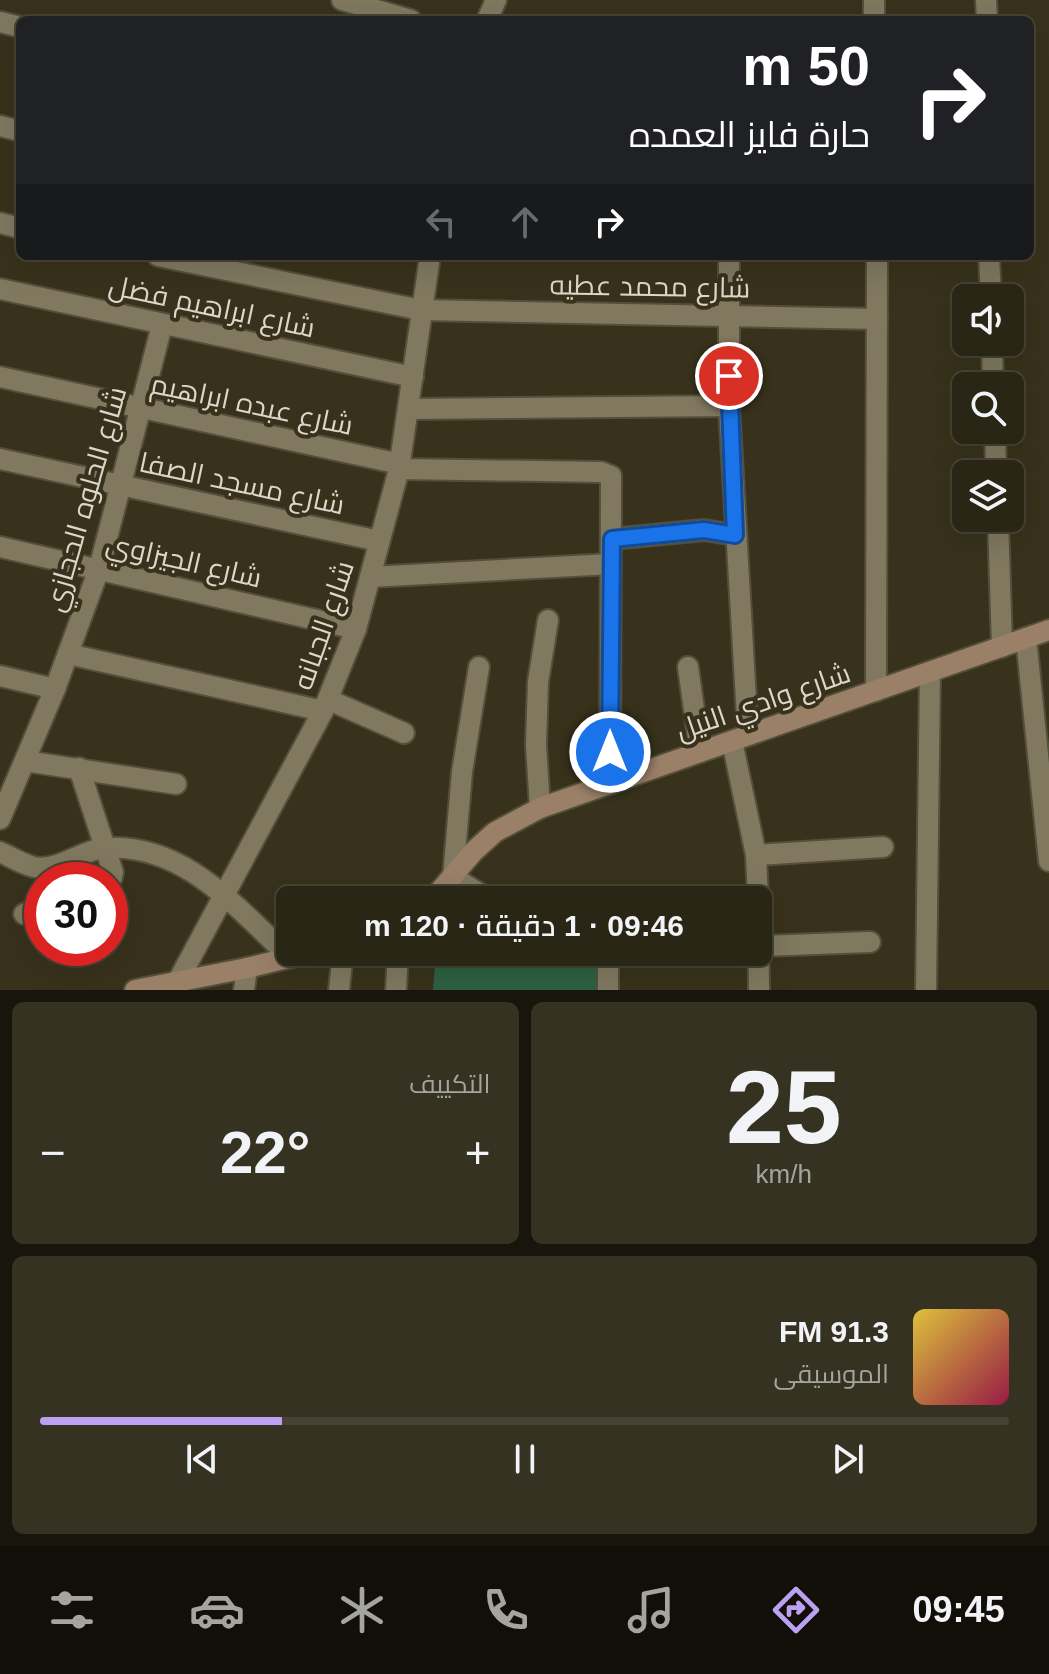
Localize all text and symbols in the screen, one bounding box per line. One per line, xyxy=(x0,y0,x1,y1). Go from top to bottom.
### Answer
text: 50 m xyxy=(742,34,870,97)
icon: right xyxy=(898,48,1002,152)
text: حارة فايز العمده xyxy=(629,114,870,155)
icon: left xyxy=(419,200,463,244)
icon: ahead xyxy=(503,200,547,244)
icon: right xyxy=(587,200,631,244)
street label: شارع ابراهيم فضل xyxy=(105,269,318,347)
street label: شارع محمد عطيه xyxy=(549,269,750,307)
map controls xyxy=(952,284,1024,532)
button: sound xyxy=(952,284,1024,356)
pin xyxy=(695,342,763,410)
icon: arrive xyxy=(707,354,751,398)
street label: شارع عبده ابراهيم xyxy=(147,368,356,445)
button: search xyxy=(952,372,1024,444)
street label: شارع الحلوه الحجازي xyxy=(39,383,138,617)
street label: شارع مسجد الصفا xyxy=(136,447,347,523)
button: layers xyxy=(952,460,1024,532)
street label: شارع الجيزاوي xyxy=(102,528,265,599)
street label: شارع الجبانه xyxy=(287,557,363,695)
street label: شارع وادي النيل xyxy=(672,657,856,752)
position arrow xyxy=(568,710,652,794)
speed limit sign: 30 xyxy=(24,862,128,966)
text: 09:46 · 1 دقيقة · 120 m xyxy=(364,909,684,942)
text: 25 xyxy=(726,1049,842,1165)
text: التكييف xyxy=(409,1069,491,1099)
text: 22° xyxy=(220,1119,311,1186)
text: − xyxy=(40,1128,66,1177)
text: + xyxy=(465,1128,490,1177)
text: km/h xyxy=(756,1159,812,1189)
text: 91.3 FM xyxy=(779,1315,889,1348)
text: الموسيقى xyxy=(774,1359,889,1389)
icon: previous xyxy=(180,1437,224,1481)
icon: pause xyxy=(503,1437,547,1481)
icon: next xyxy=(826,1437,870,1481)
icon: filters xyxy=(44,1582,100,1638)
icon: car xyxy=(189,1582,245,1638)
icon: climate xyxy=(334,1582,390,1638)
icon: phone xyxy=(478,1582,534,1638)
icon: music xyxy=(623,1582,679,1638)
icon: directions xyxy=(768,1582,824,1638)
text: 09:45 xyxy=(913,1589,1005,1630)

